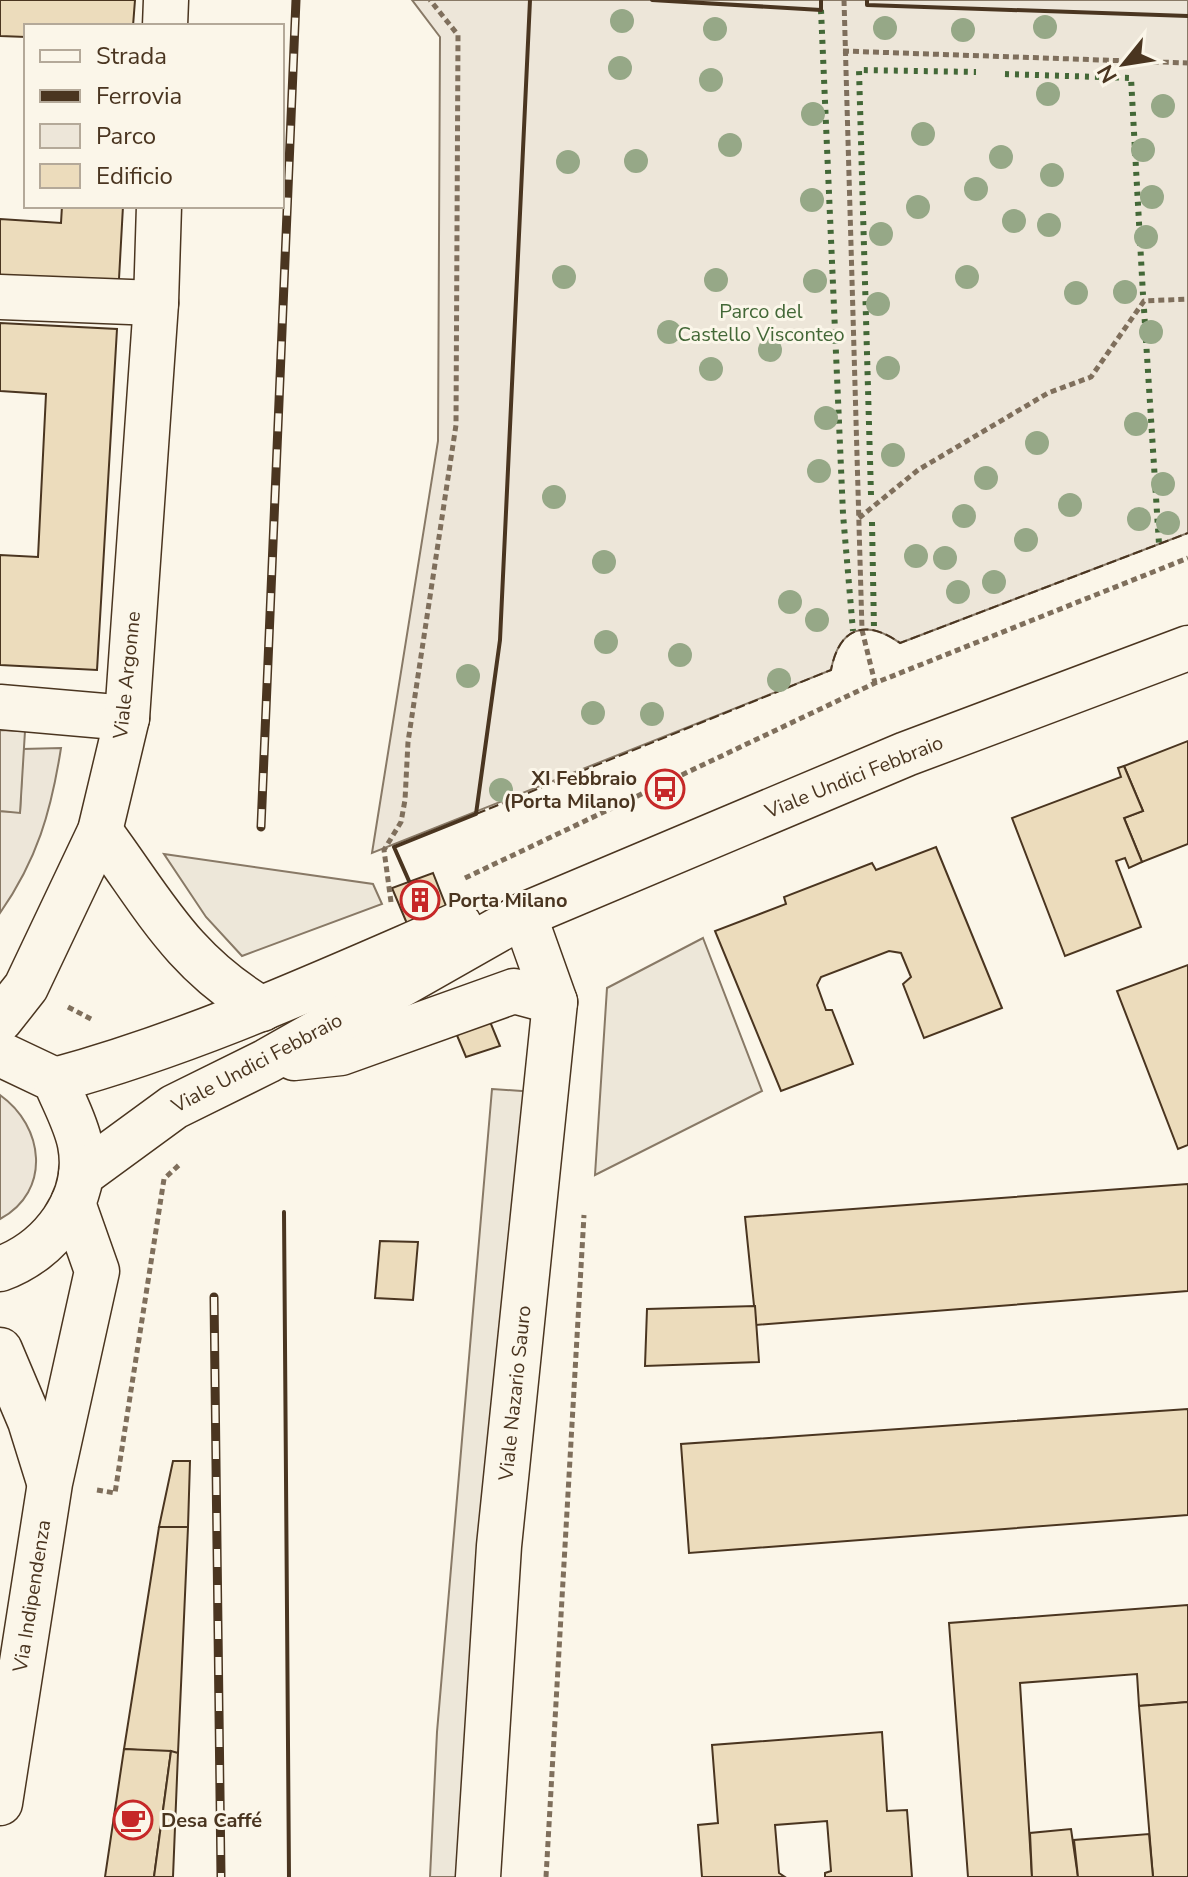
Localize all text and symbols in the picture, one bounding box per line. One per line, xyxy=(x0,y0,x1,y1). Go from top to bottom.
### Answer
legend xyxy=(24,24,284,208)
north arrow xyxy=(1084,24,1164,104)
text: Strada xyxy=(96,40,167,72)
text: N xyxy=(1090,59,1125,88)
text: Ferrovia xyxy=(96,80,182,112)
text: Parco xyxy=(96,120,156,152)
text: Edificio xyxy=(96,160,173,192)
park label: Parco del Castello Visconteo xyxy=(677,298,845,348)
street label: Viale Argonne xyxy=(107,610,147,741)
street label: Viale Undici Febbraio xyxy=(760,729,947,825)
place label: XI Febbraio (Porta Milano) xyxy=(503,765,637,815)
bus stop icon: XI Febbraio (Porta Milano) xyxy=(644,768,686,810)
building icon: Porta Milano xyxy=(399,879,441,921)
place label: Porta Milano xyxy=(448,887,567,914)
street label: Viale Undici Febbraio xyxy=(166,1007,347,1120)
street label: Viale Nazario Sauro xyxy=(492,1304,538,1483)
street label: Via Indipendenza xyxy=(6,1518,57,1675)
cafe icon: Desa Caffé xyxy=(112,1799,154,1841)
place label: Desa Caffé xyxy=(161,1807,262,1834)

